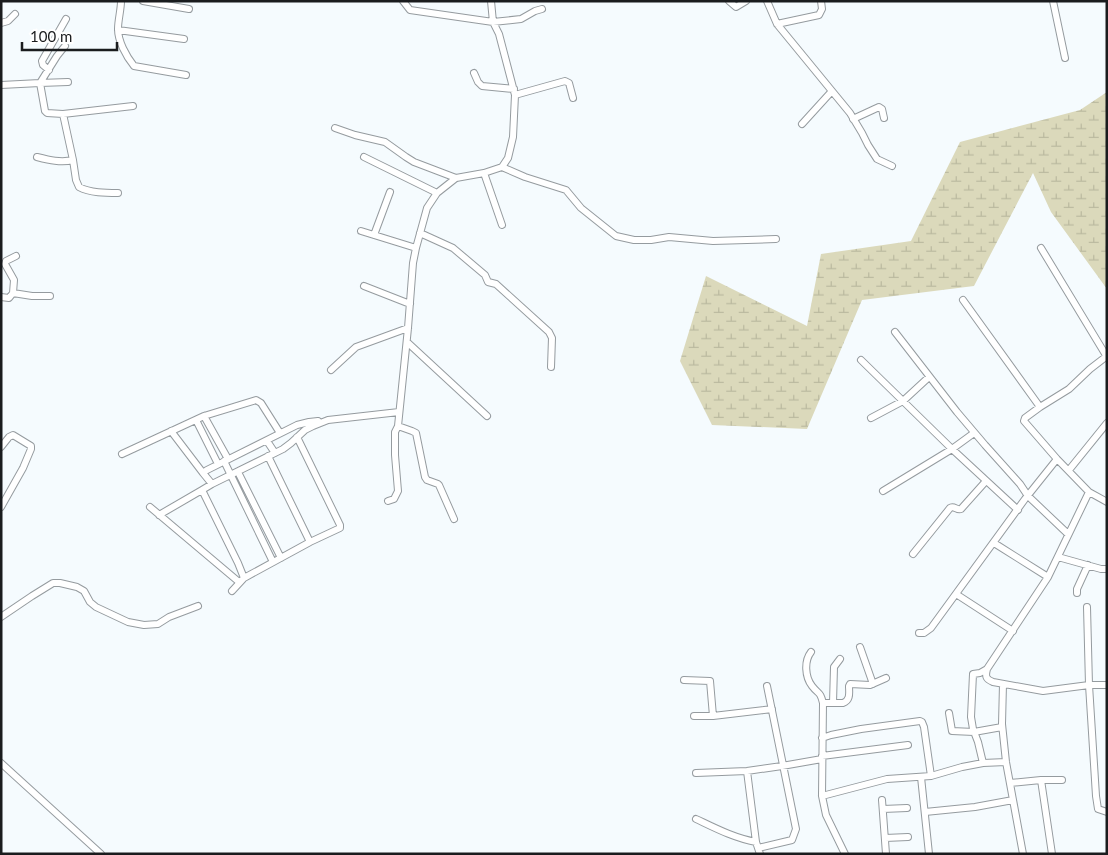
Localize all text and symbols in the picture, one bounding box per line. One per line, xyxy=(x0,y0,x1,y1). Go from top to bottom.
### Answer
scale bar xyxy=(22,20,118,52)
text: 100 m xyxy=(30,27,72,45)

